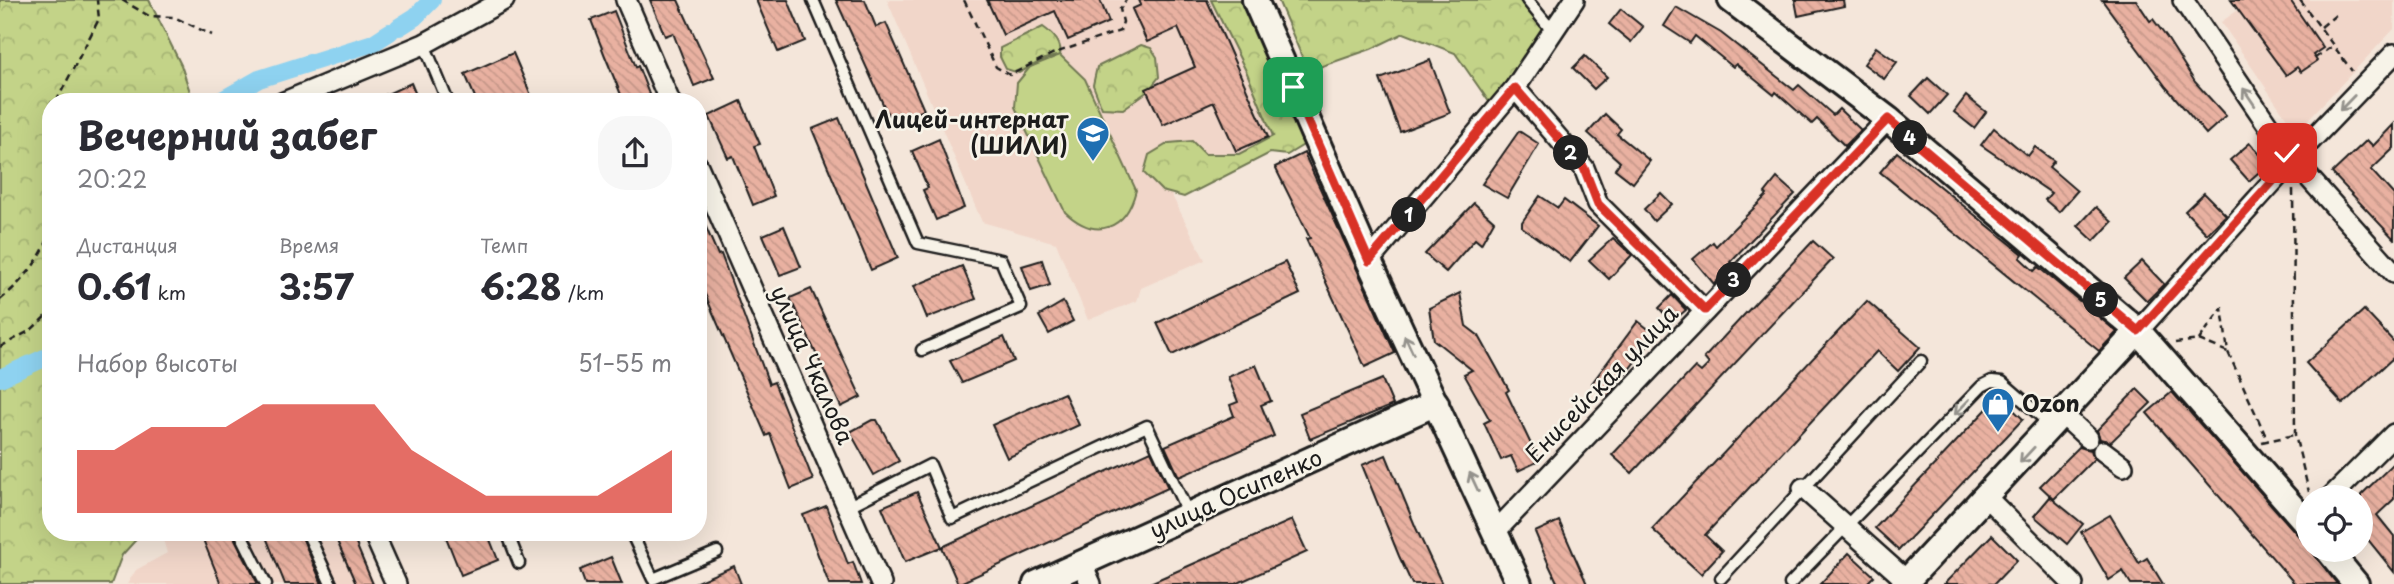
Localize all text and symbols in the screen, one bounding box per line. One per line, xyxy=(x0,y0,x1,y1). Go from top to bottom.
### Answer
pin xyxy=(1263,57,1323,117)
icon: arrive xyxy=(1274,68,1312,106)
one-way arrow xyxy=(2242,88,2256,107)
one-way arrow xyxy=(2338,95,2355,112)
place label: Лицей-интернат (ШИЛИ) xyxy=(875,101,1069,162)
text: Вечерний забег xyxy=(77,106,377,163)
school or university icon: Лицей-интернат (ШИЛИ) xyxy=(1074,114,1112,163)
button: share xyxy=(598,116,672,190)
pin: 4 xyxy=(1892,120,1927,156)
text: 4 xyxy=(1903,123,1916,151)
pin xyxy=(2257,123,2317,183)
icon: check xyxy=(2268,134,2306,172)
pin: 2 xyxy=(1554,136,1588,170)
text: 2 xyxy=(1564,138,1577,166)
text: 20:22 xyxy=(77,161,147,196)
pin: 1 xyxy=(1392,198,1426,232)
text: 1 xyxy=(1404,200,1413,228)
text: Дистанция xyxy=(77,231,178,259)
text: Время xyxy=(279,231,339,259)
text: Темп xyxy=(480,231,528,259)
text: 0.61 xyxy=(77,259,151,312)
text: 3:57 xyxy=(279,259,354,312)
text: 6:28 xyxy=(480,259,562,312)
pin: 3 xyxy=(1716,262,1752,298)
text: 3 xyxy=(1727,265,1740,293)
text: km xyxy=(151,278,186,306)
text: /km xyxy=(562,278,604,306)
street label: улица Чкалова xyxy=(763,279,864,450)
pin: 5 xyxy=(2084,282,2118,318)
text: 5 xyxy=(2094,285,2107,313)
street label: Енисейская улица xyxy=(1516,296,1686,470)
one-way arrow xyxy=(1402,335,1415,356)
text: Набор высоты xyxy=(77,345,238,380)
text: 51–55 m xyxy=(578,345,672,380)
shop icon: Ozon xyxy=(1979,385,2017,434)
place label: Ozon xyxy=(2022,385,2080,420)
one-way arrow xyxy=(1953,398,1970,415)
street label: улица Осипенко xyxy=(1143,439,1327,546)
one-way arrow xyxy=(2018,446,2035,463)
one-way arrow xyxy=(1466,472,1480,493)
map controls xyxy=(2296,485,2373,562)
button: locate xyxy=(2296,485,2373,562)

